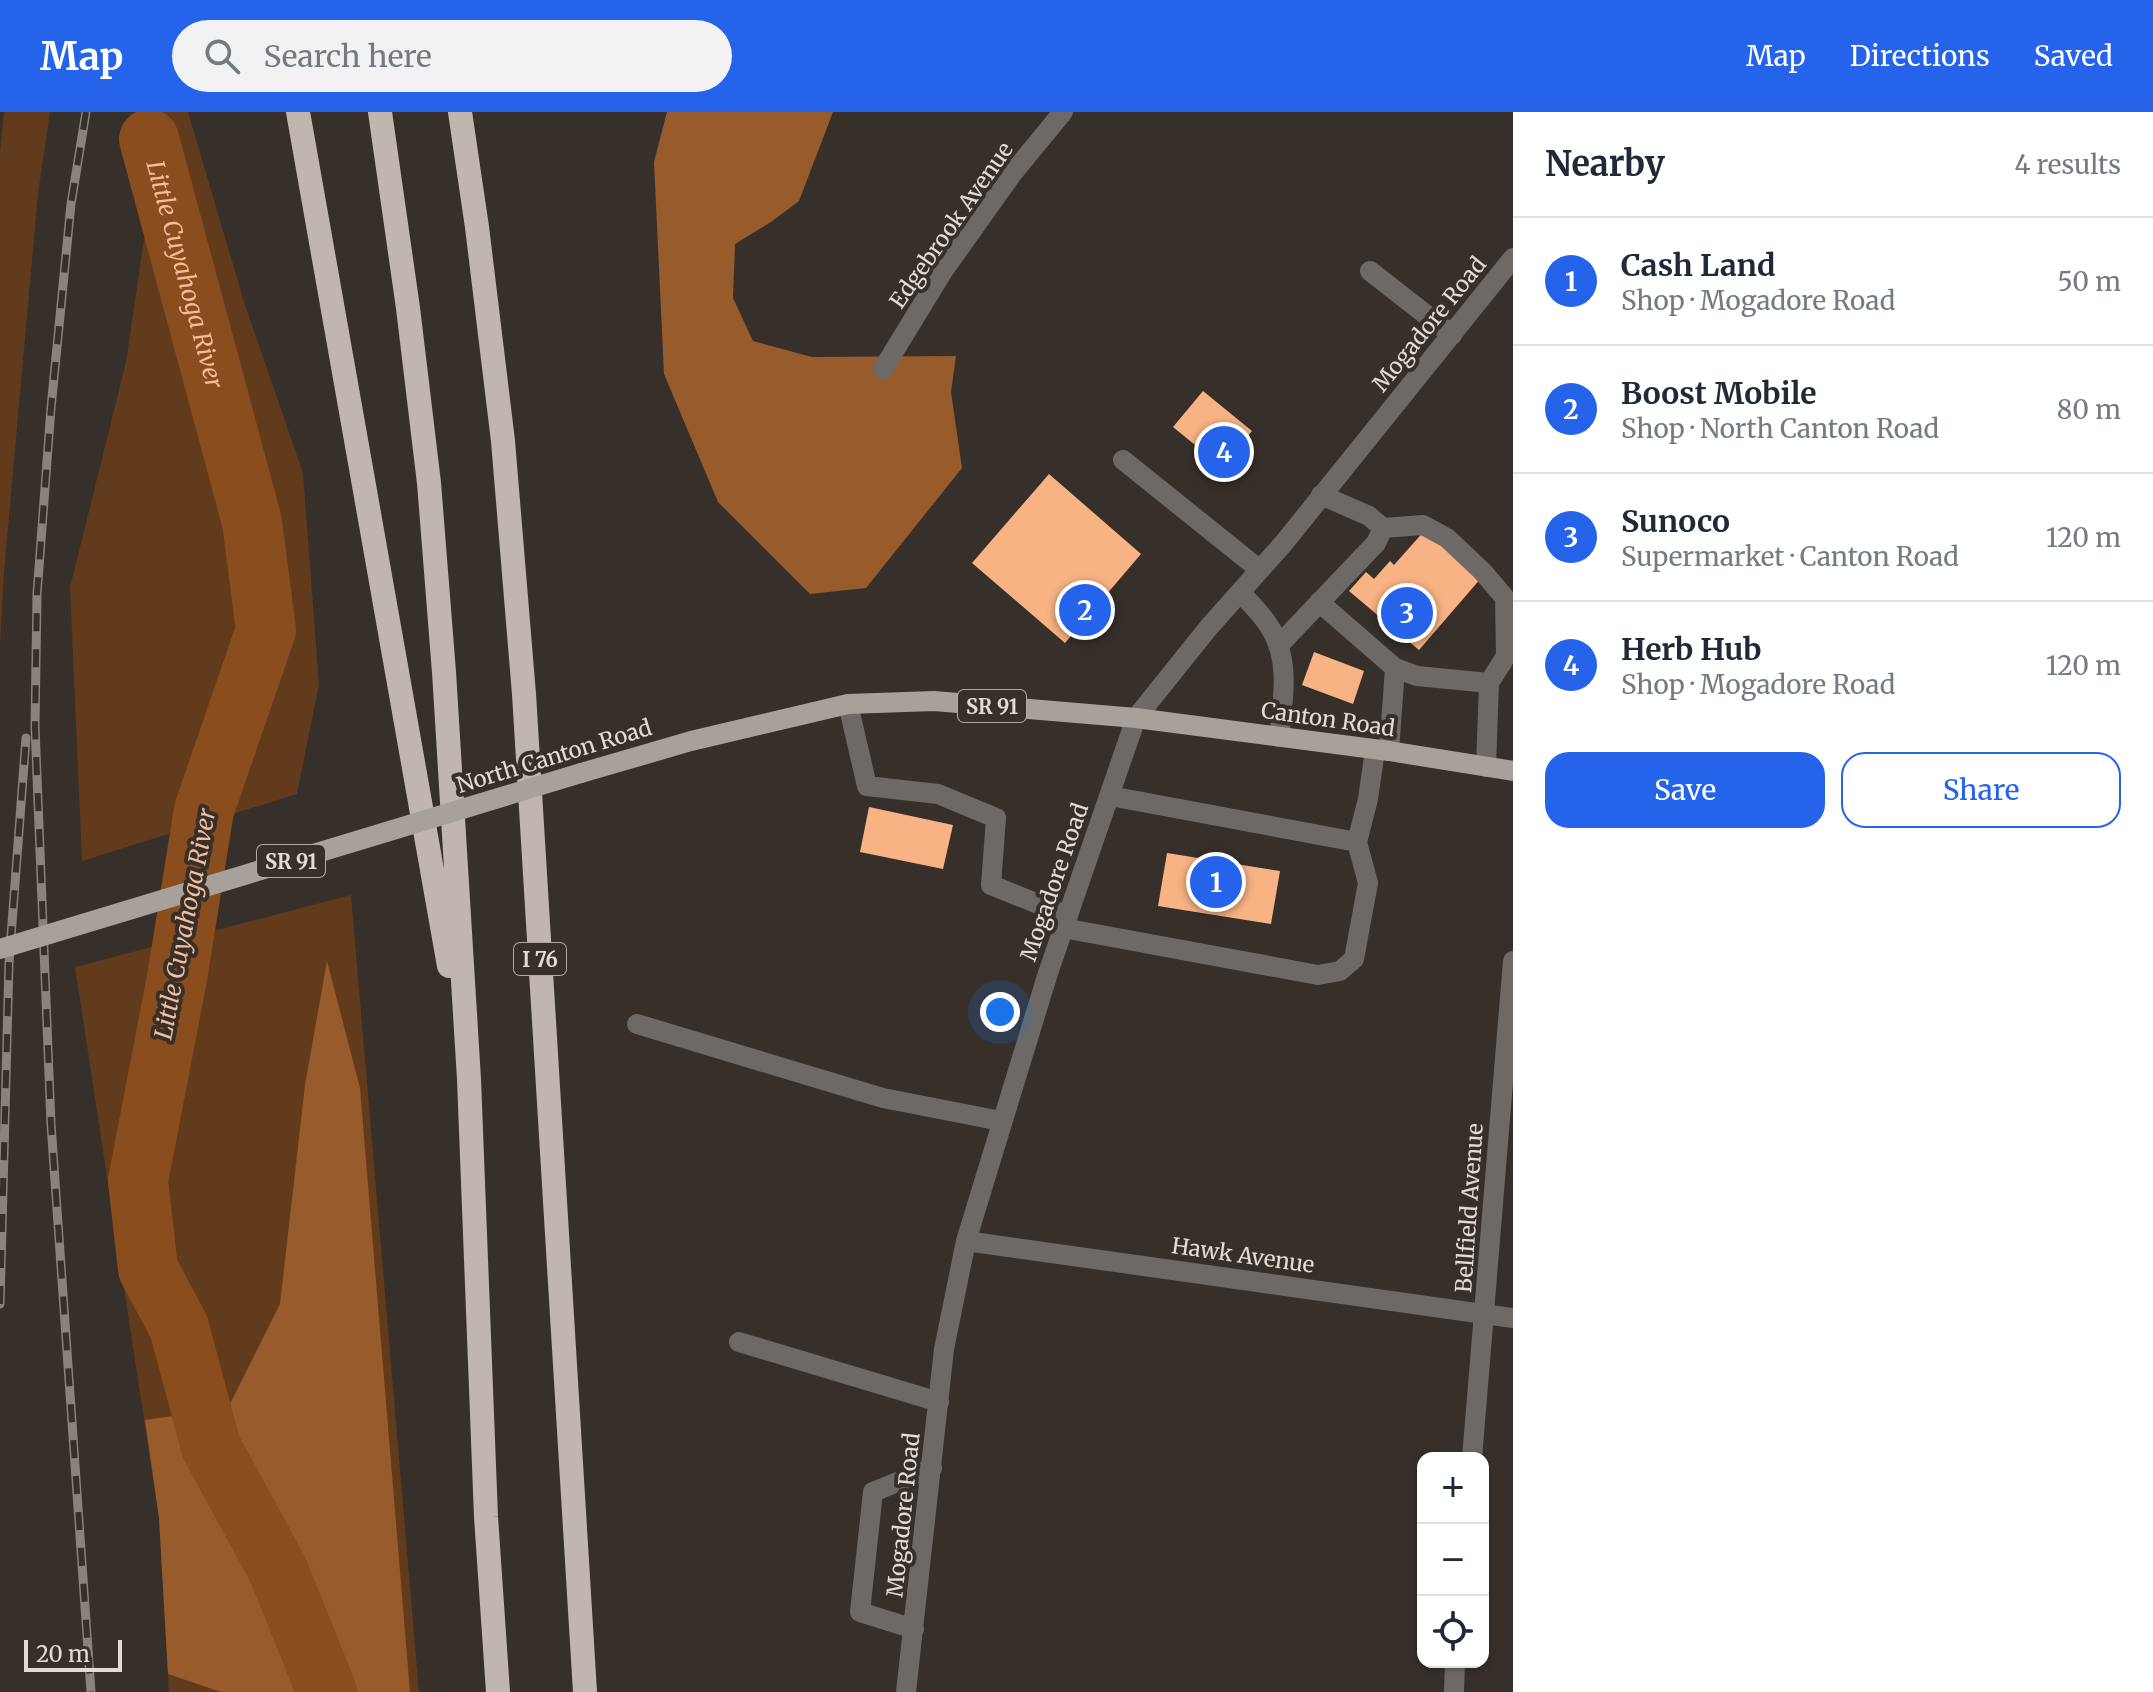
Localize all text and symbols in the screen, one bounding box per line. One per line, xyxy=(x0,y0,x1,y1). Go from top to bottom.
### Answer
search box xyxy=(172,20,732,92)
text: Map xyxy=(40,33,124,80)
icon: search xyxy=(200,34,244,78)
text: Search here xyxy=(264,37,432,75)
text: Map xyxy=(1746,38,1806,74)
text: Directions xyxy=(1850,38,1990,74)
text: Saved xyxy=(2034,38,2113,74)
street label: Edgebrook Avenue xyxy=(883,136,1019,314)
text: Nearby xyxy=(1545,143,1665,185)
text: 4 results xyxy=(2014,148,2121,181)
water label: Little Cuyahoga River xyxy=(140,157,231,393)
text: Cash Land xyxy=(1621,246,1776,284)
street label: Mogadore Road xyxy=(1366,251,1492,397)
text: 1 xyxy=(1565,265,1577,298)
text: 50 m xyxy=(2057,265,2121,298)
text: Shop · Mogadore Road xyxy=(1621,284,1895,317)
text: Boost Mobile xyxy=(1621,374,1817,412)
text: 2 xyxy=(1563,393,1579,426)
text: 80 m xyxy=(2057,393,2121,426)
text: Shop · North Canton Road xyxy=(1621,412,1939,445)
pin: 4 xyxy=(1198,422,1250,482)
text: Sunoco xyxy=(1621,502,1730,540)
text: 3 xyxy=(1564,521,1578,554)
text: 120 m xyxy=(2046,521,2121,554)
text: Supermarket · Canton Road xyxy=(1621,540,1959,573)
pin: 2 xyxy=(1059,580,1111,640)
pin: 3 xyxy=(1381,583,1433,643)
text: Herb Hub xyxy=(1621,630,1762,668)
text: 4 xyxy=(1563,649,1579,682)
text: 120 m xyxy=(2046,649,2121,682)
text: Shop · Mogadore Road xyxy=(1621,668,1895,701)
road number: SR 91 xyxy=(958,690,1026,722)
street label: Canton Road xyxy=(1259,696,1397,742)
street label: North Canton Road xyxy=(453,713,655,799)
button: Save xyxy=(1545,752,1825,828)
button: Share xyxy=(1841,752,2121,828)
street label: Mogadore Road xyxy=(1014,799,1094,965)
water label: Little Cuyahoga River xyxy=(147,805,223,1042)
road number: SR 91 xyxy=(257,845,325,877)
pin: 1 xyxy=(1190,852,1242,912)
road number: I 76 xyxy=(514,943,566,975)
your location xyxy=(980,992,1020,1032)
street label: Bellfield Avenue xyxy=(1449,1122,1489,1294)
street label: Hawk Avenue xyxy=(1170,1231,1316,1279)
street label: Mogadore Road xyxy=(880,1431,926,1599)
map controls xyxy=(1417,1452,1489,1668)
button: + xyxy=(1417,1452,1489,1524)
button: − xyxy=(1417,1524,1489,1596)
button: locate xyxy=(1417,1596,1489,1668)
scale bar xyxy=(24,1636,122,1672)
text: 20 m xyxy=(36,1640,90,1668)

